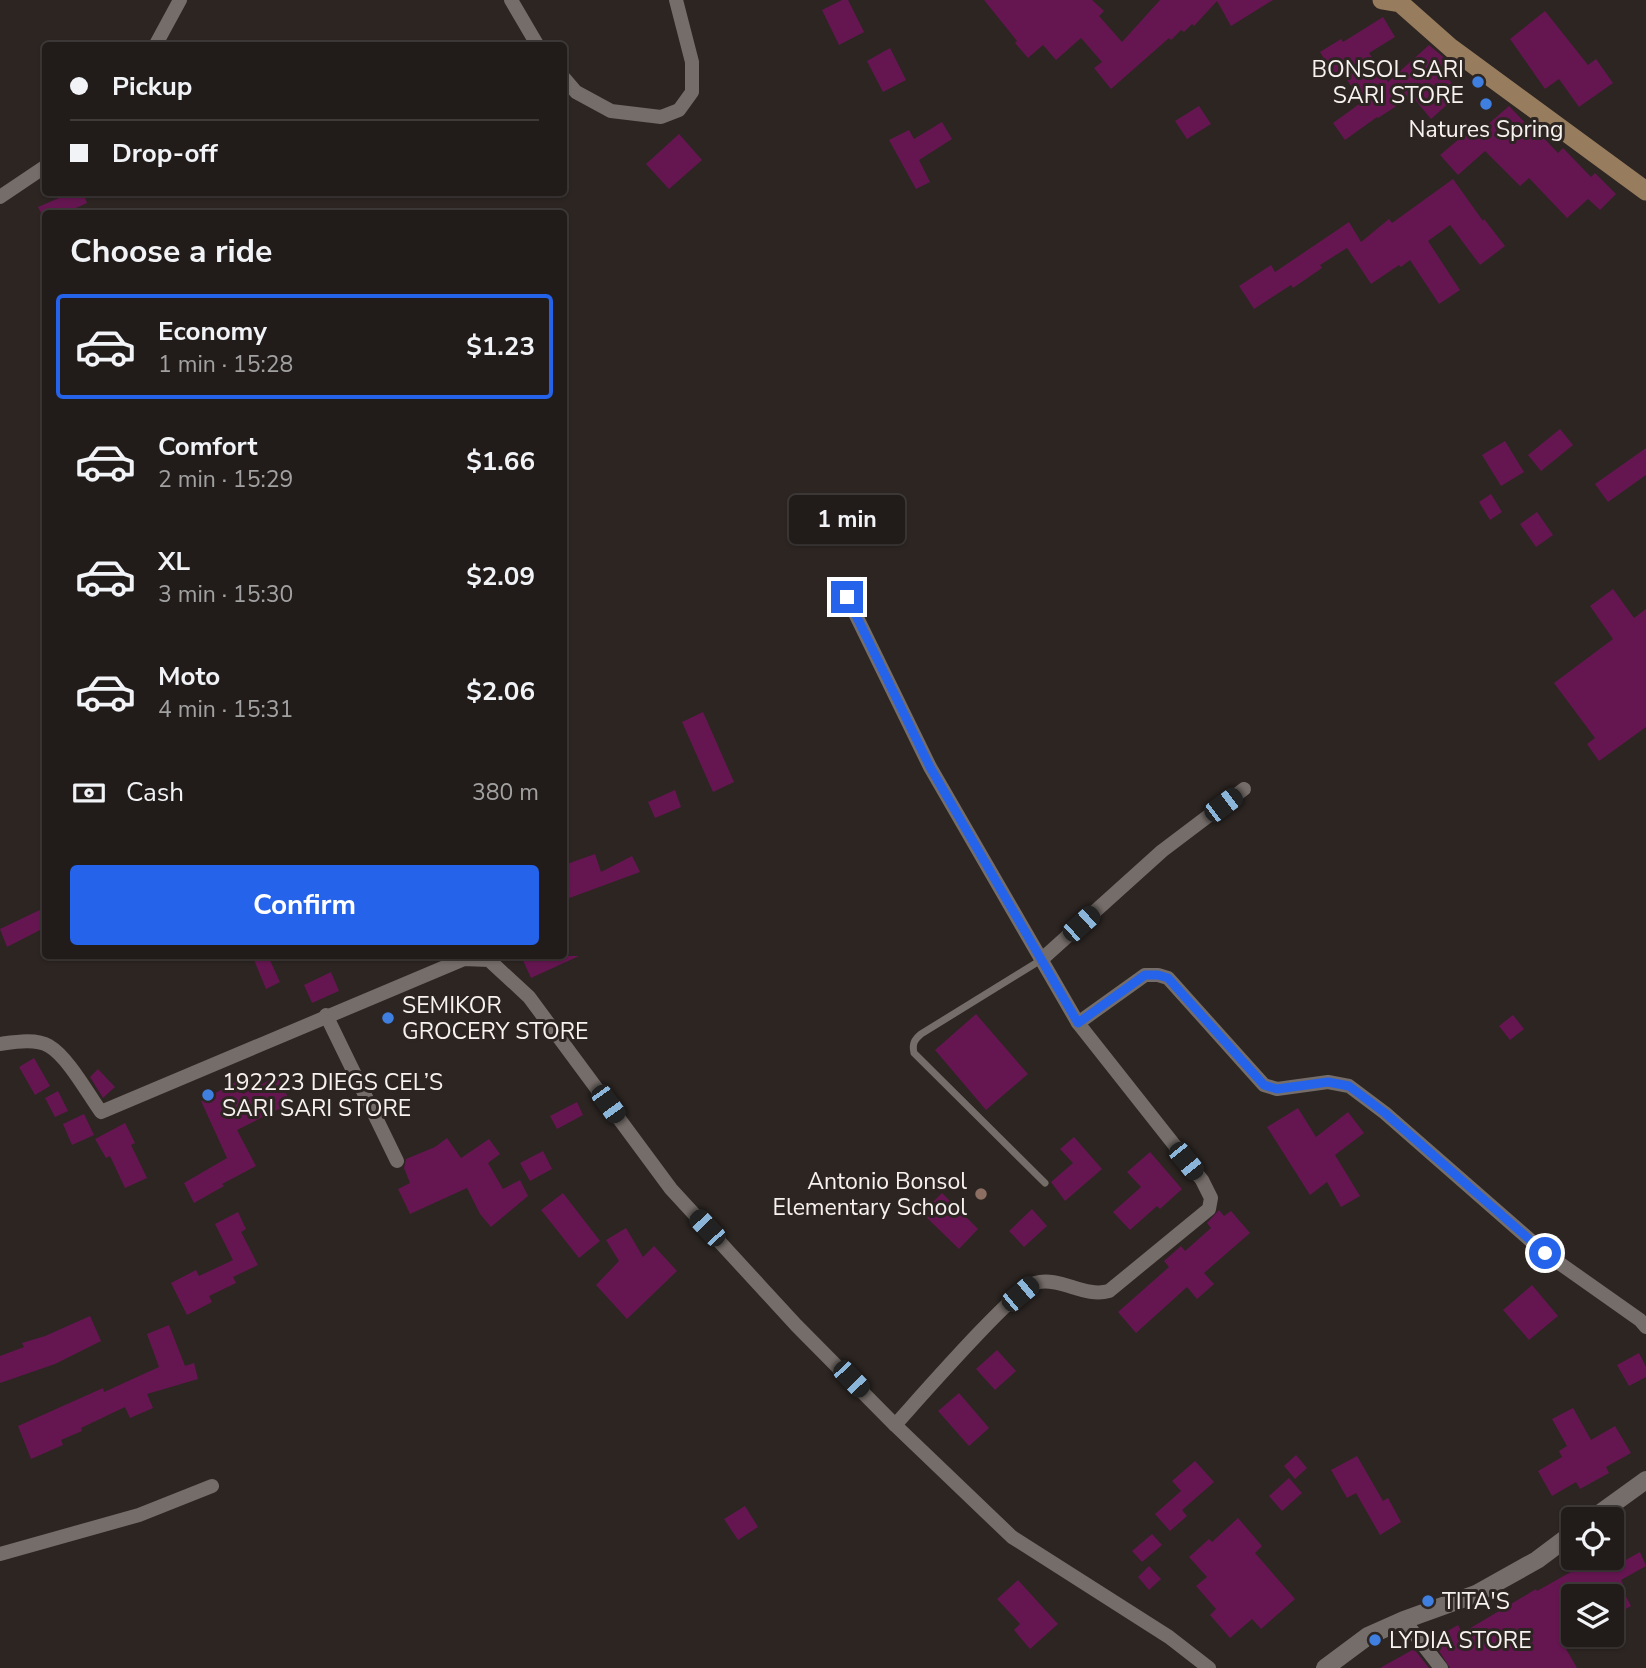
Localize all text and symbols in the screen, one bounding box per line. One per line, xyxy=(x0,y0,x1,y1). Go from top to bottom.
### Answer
place label: BONSOL SARI SARI STORE xyxy=(1311,54,1464,111)
text: Pickup xyxy=(112,69,192,104)
marker: BONSOL SARI SARI STORE xyxy=(1470,74,1486,90)
marker: Natures Spring xyxy=(1478,96,1494,112)
place label: Natures Spring xyxy=(1408,114,1564,145)
text: Drop-off xyxy=(112,136,218,171)
text: Choose a ride xyxy=(70,230,272,273)
text: Economy xyxy=(158,314,267,349)
icon: car xyxy=(74,315,137,378)
text: $1.23 xyxy=(466,329,535,364)
text: 1 min · 15:28 xyxy=(158,349,293,380)
text: Comfort xyxy=(158,429,258,464)
icon: car xyxy=(74,430,137,493)
text: $1.66 xyxy=(466,444,535,479)
text: 2 min · 15:29 xyxy=(158,464,293,495)
callout: 1 min xyxy=(789,496,905,544)
text: 1 min xyxy=(817,504,877,535)
text: XL xyxy=(158,544,190,579)
icon: car xyxy=(74,545,137,608)
text: $2.09 xyxy=(466,559,535,594)
text: 3 min · 15:30 xyxy=(158,579,293,610)
route end xyxy=(831,581,863,613)
text: Moto xyxy=(158,659,220,694)
icon: car xyxy=(74,660,137,723)
text: $2.06 xyxy=(466,674,535,709)
text: 4 min · 15:31 xyxy=(158,694,293,725)
icon: cash xyxy=(70,774,108,812)
text: Cash xyxy=(126,775,184,810)
text: 380 m xyxy=(472,777,539,808)
car xyxy=(1200,784,1247,826)
button: Confirm xyxy=(70,865,539,945)
car xyxy=(1059,902,1104,946)
place label: SEMIKOR GROCERY STORE xyxy=(402,990,588,1047)
marker: SEMIKOR GROCERY STORE xyxy=(380,1010,396,1026)
place label: 192223 DIEGS CEL’S SARI SARI STORE xyxy=(222,1067,443,1124)
car xyxy=(588,1081,629,1127)
marker: 192223 DIEGS CEL’S SARI SARI STORE xyxy=(200,1087,216,1103)
car xyxy=(1165,1138,1208,1184)
place label: Antonio Bonsol Elementary School xyxy=(773,1166,967,1223)
marker: Antonio Bonsol Elementary School xyxy=(973,1186,989,1202)
car xyxy=(685,1205,730,1251)
route start xyxy=(1529,1237,1561,1269)
car xyxy=(998,1272,1043,1316)
car xyxy=(829,1357,874,1401)
map controls xyxy=(1561,1507,1624,1647)
button: locate xyxy=(1561,1507,1624,1570)
button: layers xyxy=(1561,1584,1624,1647)
place label: TITA'S xyxy=(1442,1586,1510,1617)
marker: TITA'S xyxy=(1420,1593,1436,1609)
place label: LYDIA STORE xyxy=(1389,1625,1532,1656)
marker: LYDIA STORE xyxy=(1367,1632,1383,1648)

